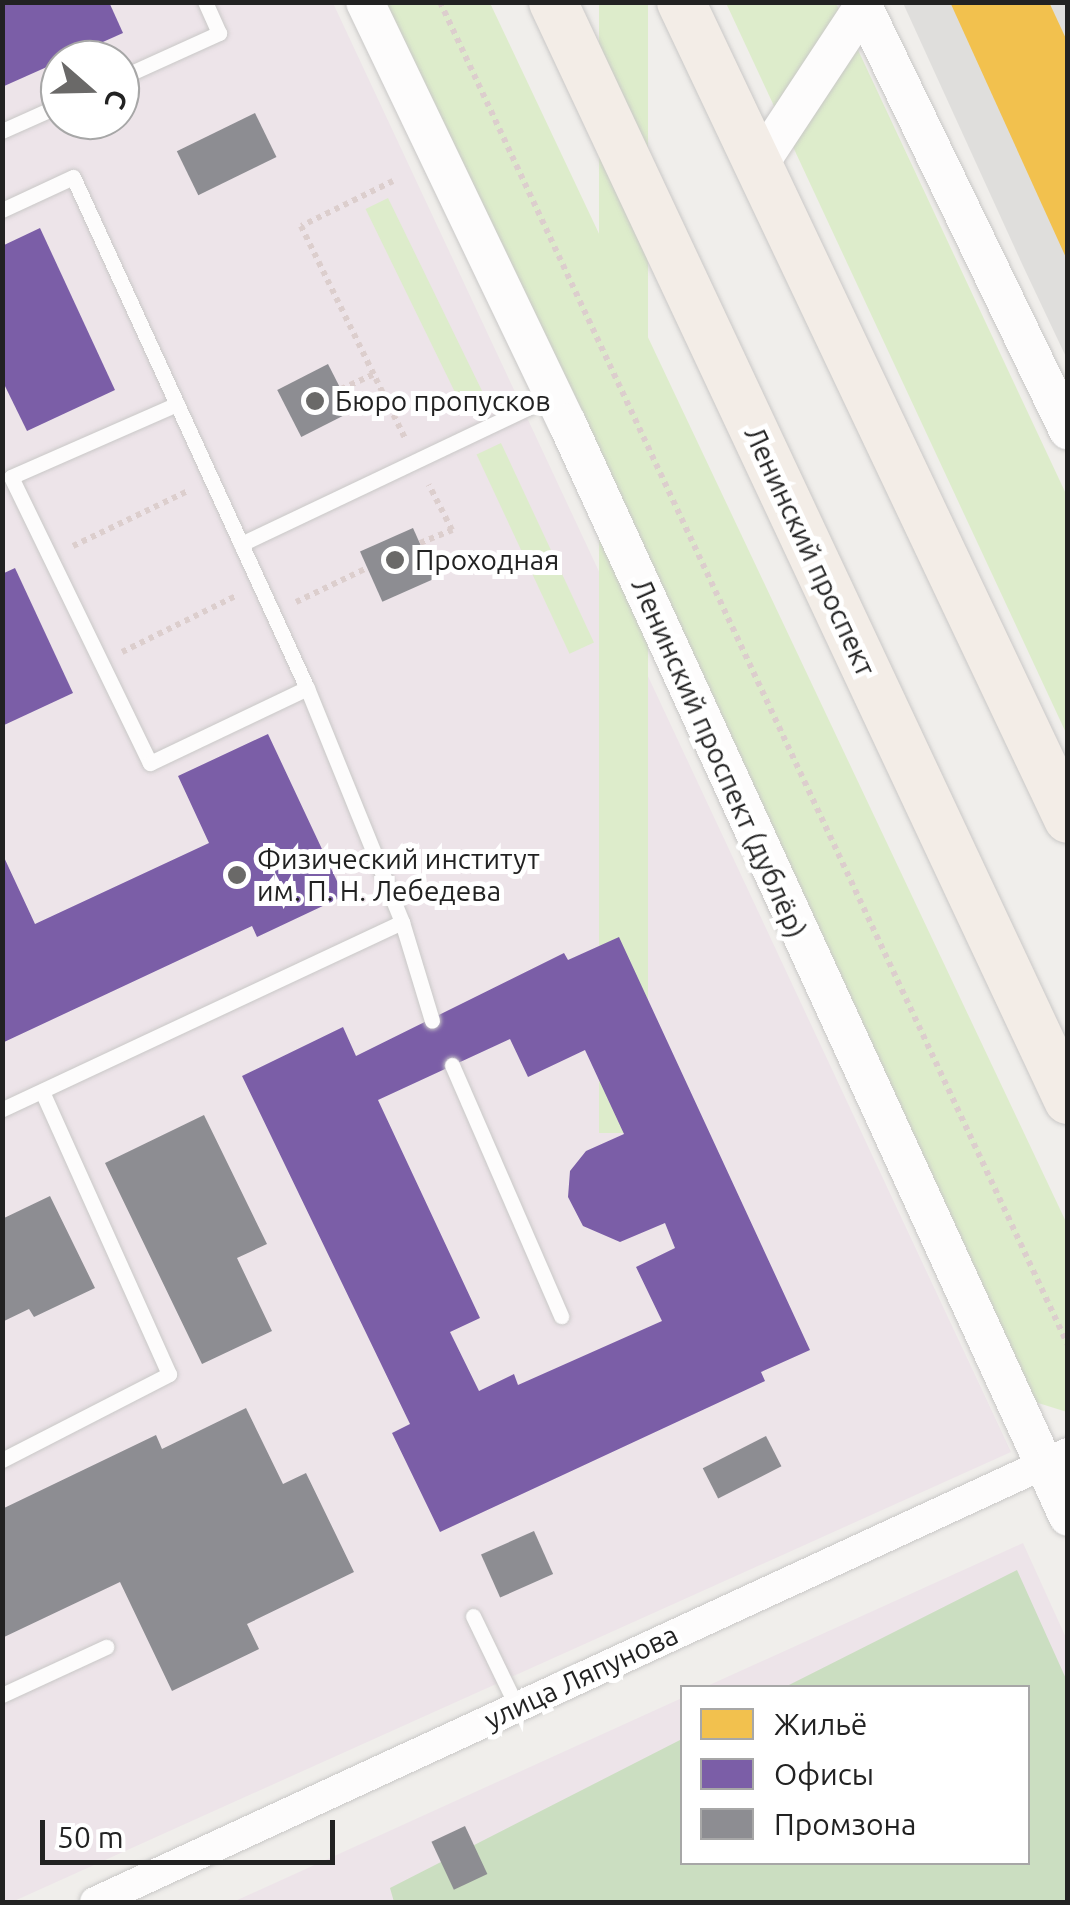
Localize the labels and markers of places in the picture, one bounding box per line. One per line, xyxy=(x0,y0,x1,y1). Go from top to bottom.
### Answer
place label: Бюро пропусков xyxy=(335,384,551,418)
marker: Бюро пропусков xyxy=(304,390,326,412)
place label: Проходная xyxy=(415,543,559,577)
marker: Проходная xyxy=(384,549,406,571)
place label: Физический институт им. П. Н. Лебедева xyxy=(257,842,540,908)
marker: Физический институт им. П. Н. Лебедева xyxy=(226,864,248,886)

